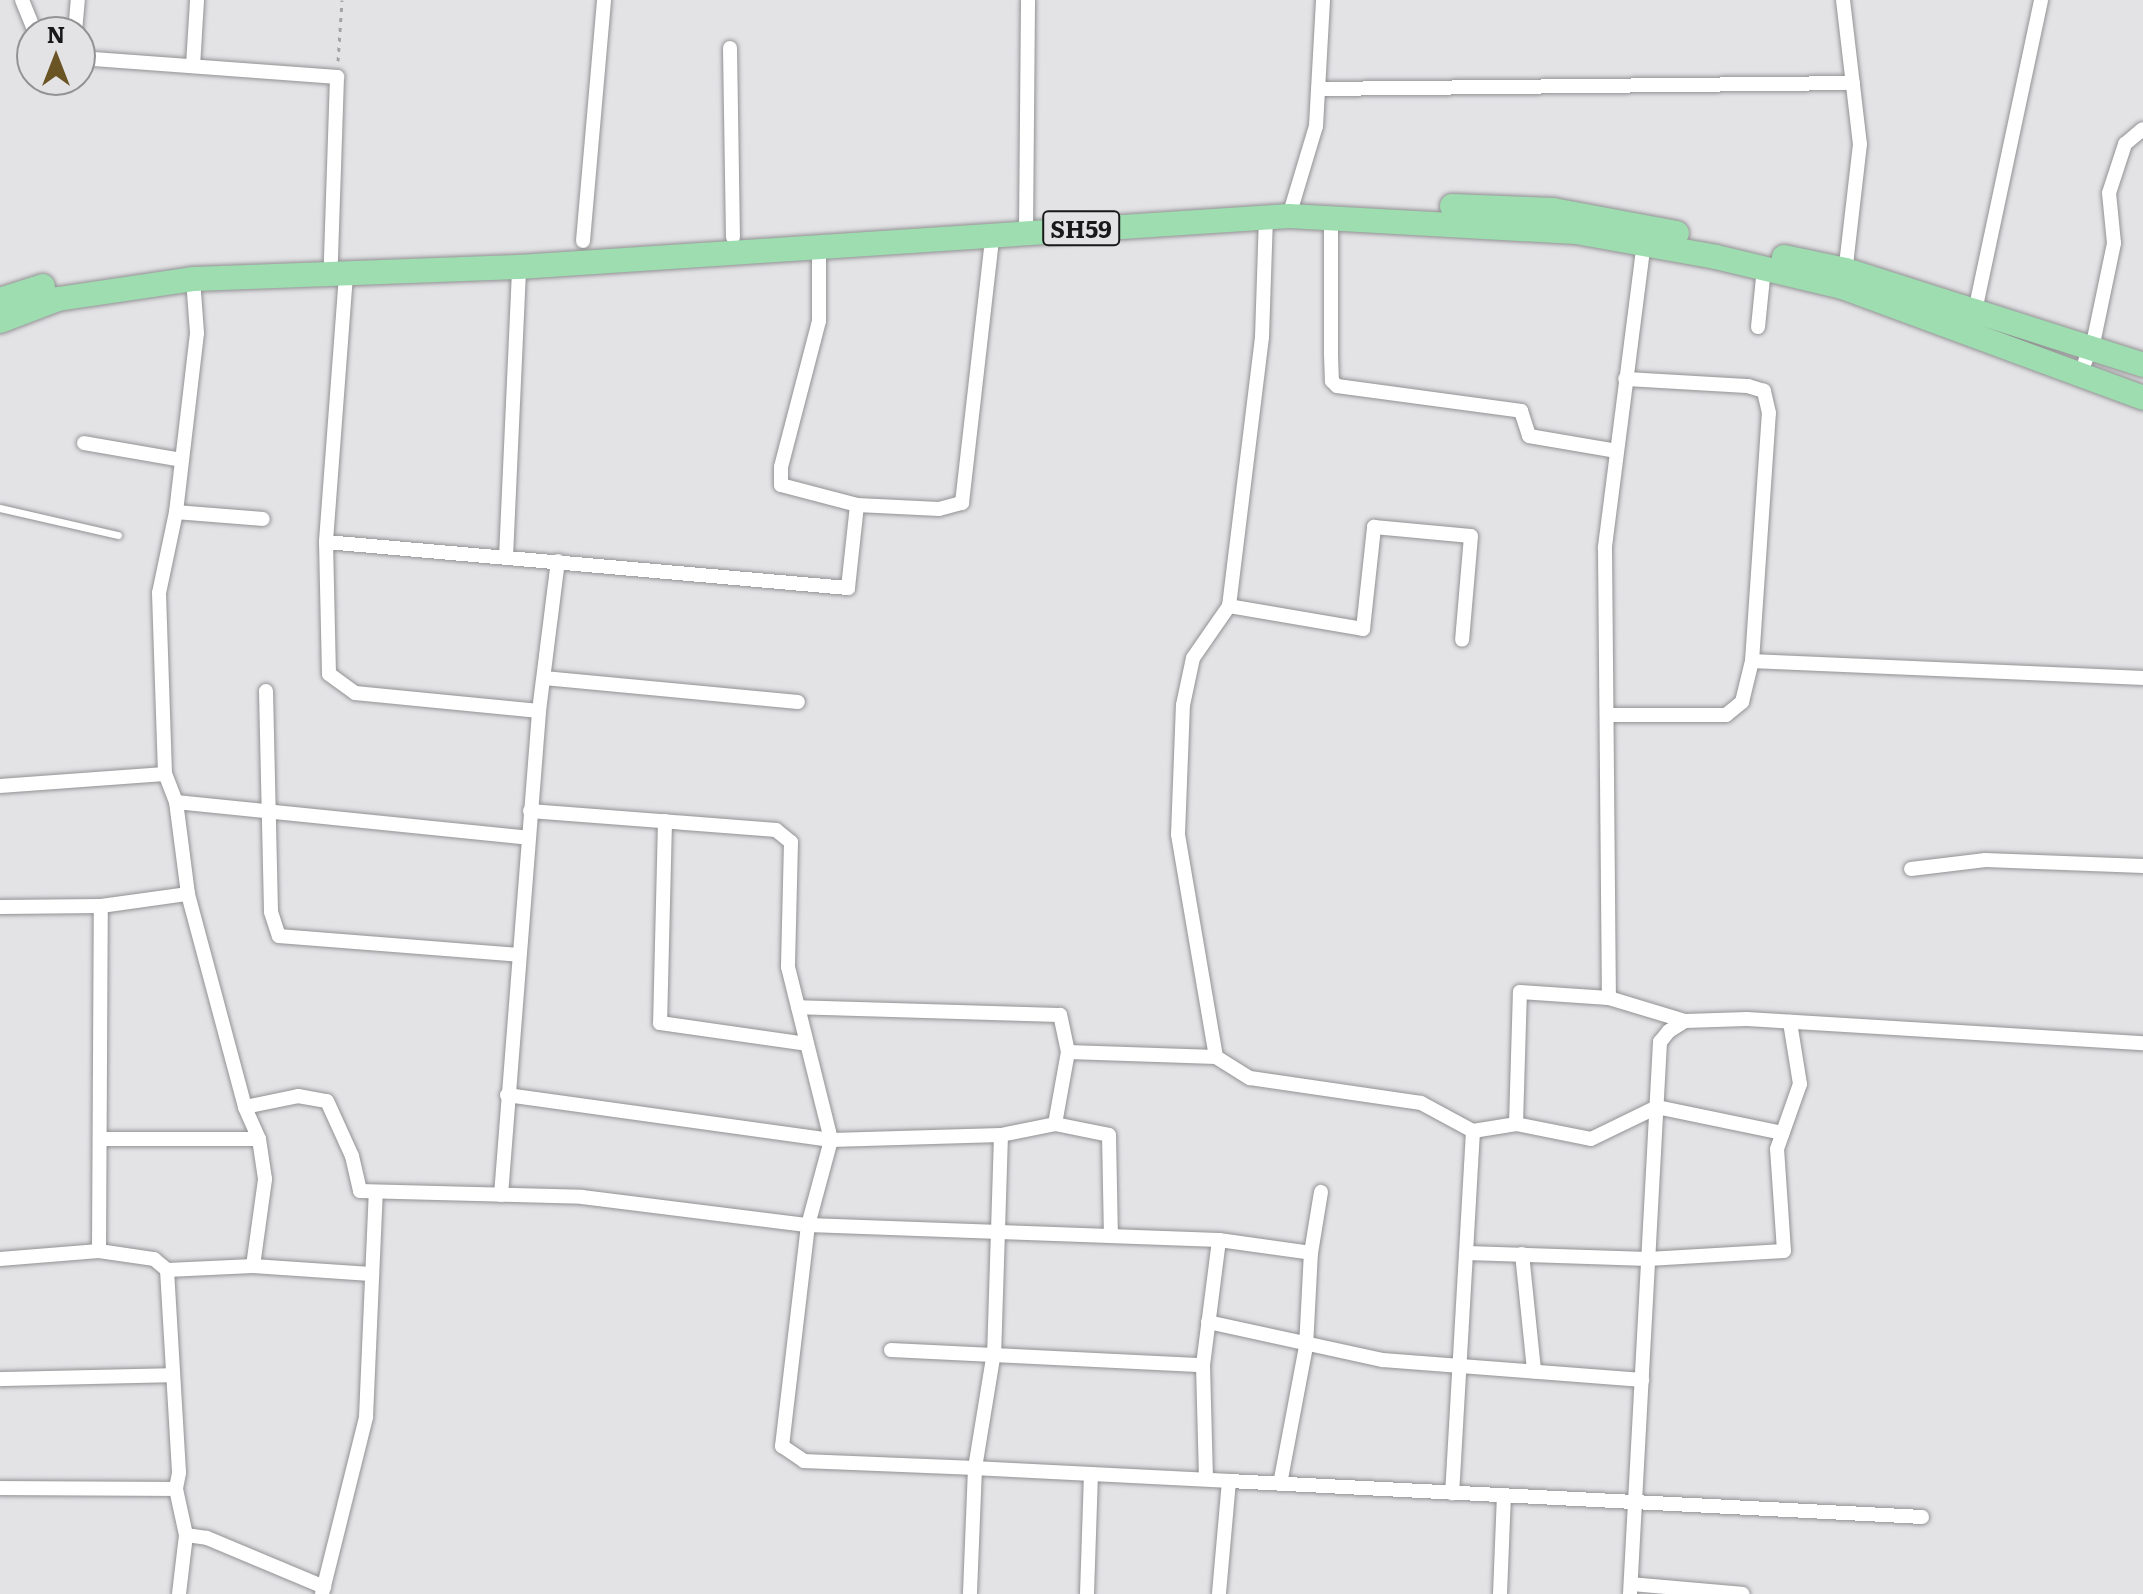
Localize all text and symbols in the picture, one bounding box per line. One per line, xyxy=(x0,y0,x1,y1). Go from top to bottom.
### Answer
north arrow xyxy=(16,16,96,96)
text: N xyxy=(47,17,65,50)
road number: SH59 xyxy=(1041,208,1121,248)

